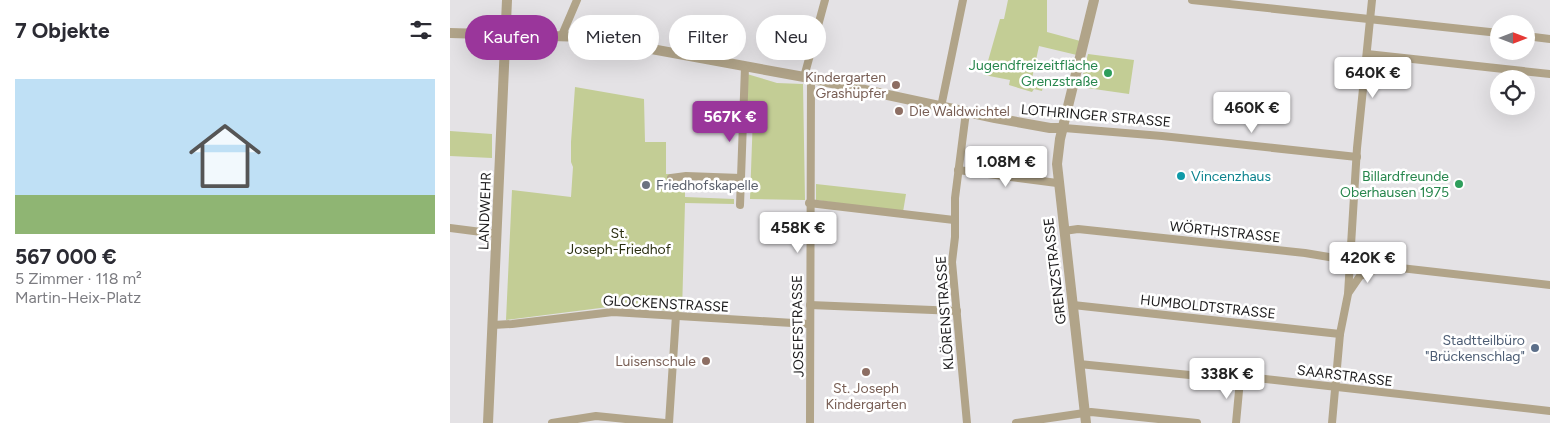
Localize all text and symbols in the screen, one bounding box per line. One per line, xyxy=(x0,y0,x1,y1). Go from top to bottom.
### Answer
chip: Kaufen xyxy=(465,15,558,60)
chip: Mieten xyxy=(568,15,659,60)
chip: Filter xyxy=(669,15,746,60)
chip: Neu xyxy=(756,15,826,60)
north arrow xyxy=(1490,15,1535,60)
map controls xyxy=(1490,15,1535,115)
icon: filters xyxy=(407,16,435,44)
text: 7 Objekte xyxy=(15,18,110,43)
pin: 640K € xyxy=(1332,56,1414,99)
place label: Jugendfreizeitfläche Grenzstraße xyxy=(969,57,1098,90)
text: 640K € xyxy=(1345,63,1401,82)
marker: Jugendfreizeitfläche Grenzstraße xyxy=(1102,67,1114,79)
place label: Kindergarten Grashüpfer xyxy=(805,69,886,102)
button: locate xyxy=(1490,70,1535,115)
marker: Kindergarten Grashüpfer xyxy=(890,79,902,91)
pin: 460K € xyxy=(1211,92,1293,134)
text: 460K € xyxy=(1224,98,1280,117)
pin: 567K € xyxy=(689,100,771,143)
street label: LOTHRINGER STRASSE xyxy=(1020,101,1172,131)
place label: Die Waldwichtel xyxy=(909,103,1010,120)
marker: Die Waldwichtel xyxy=(893,105,905,117)
text: 567K € xyxy=(703,107,757,126)
icon: home xyxy=(180,111,270,201)
pin: 1.08M € xyxy=(960,146,1052,188)
text: 1.08M € xyxy=(976,152,1036,171)
place label: Vincenzhaus xyxy=(1191,168,1271,185)
place label: Billardfreunde Oberhausen 1975 xyxy=(1340,168,1449,201)
marker: Vincenzhaus xyxy=(1175,170,1187,182)
street label: LANDWEHR xyxy=(475,171,495,250)
place label: Friedhofskapelle xyxy=(656,177,759,194)
marker: Billardfreunde Oberhausen 1975 xyxy=(1453,178,1465,190)
marker: Friedhofskapelle xyxy=(640,179,652,191)
pin: 458K € xyxy=(757,212,839,254)
street label: GRENZSTRASSE xyxy=(1040,217,1070,325)
text: 458K € xyxy=(771,218,825,237)
street label: WÖRTHSTRASSE xyxy=(1169,218,1281,246)
park label: St. Joseph-Friedhof xyxy=(567,225,672,258)
pin: 420K € xyxy=(1327,242,1409,284)
text: 567 000 € xyxy=(15,244,116,269)
text: 420K € xyxy=(1340,248,1396,267)
street label: KLÖRENSTRASSE xyxy=(933,255,957,371)
text: 5 Zimmer · 118 m² xyxy=(15,269,142,288)
street label: JOSEFSTRASSE xyxy=(789,275,807,377)
text: Martin-Heix-Platz xyxy=(15,288,141,307)
street label: HUMBOLDTSTRASSE xyxy=(1139,291,1277,323)
street label: GLOCKENSTRASSE xyxy=(602,292,730,316)
place label: Stadtteilbüro "Brückenschlag" xyxy=(1425,332,1525,365)
marker: Stadtteilbüro "Brückenschlag" xyxy=(1529,342,1541,354)
place label: Luisenschule xyxy=(615,353,696,370)
marker: Luisenschule xyxy=(700,355,712,367)
pin: 338K € xyxy=(1186,358,1268,400)
street label: SAARSTRASSE xyxy=(1296,362,1394,390)
text: 338K € xyxy=(1200,364,1254,383)
marker: St. Joseph Kindergarten xyxy=(860,366,872,378)
place label: St. Joseph Kindergarten xyxy=(826,380,907,413)

